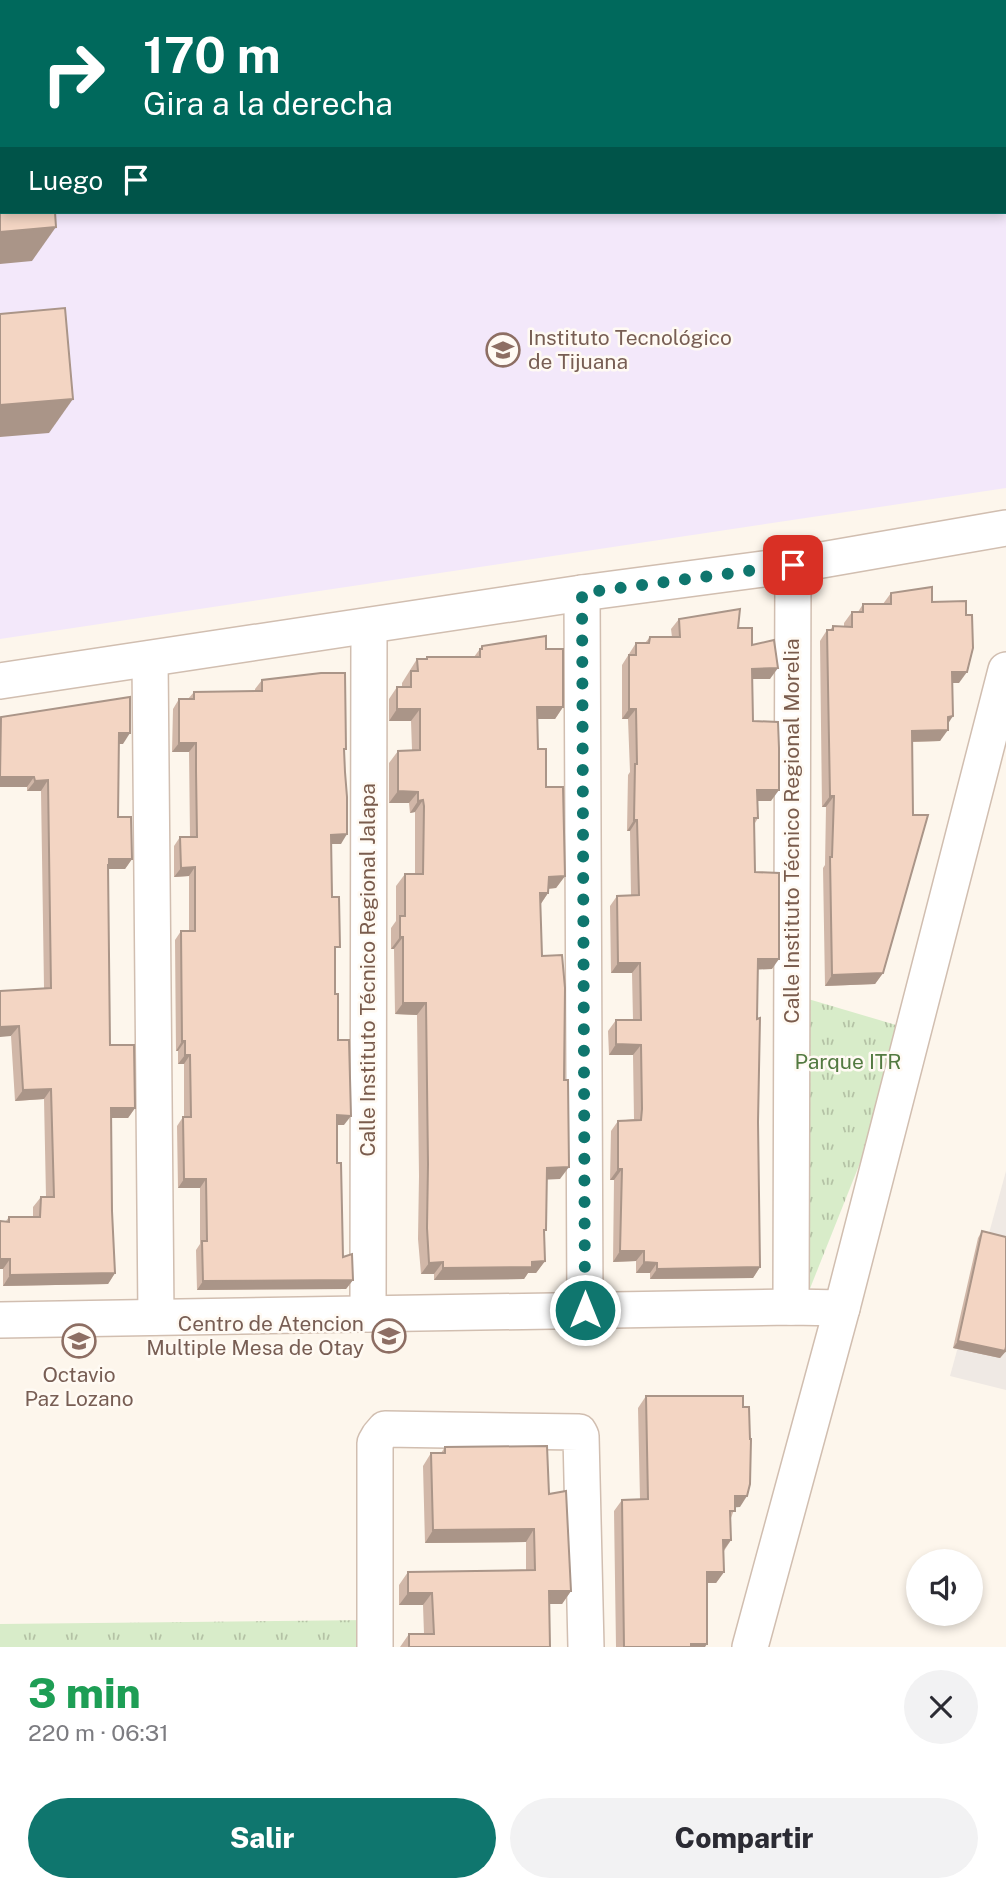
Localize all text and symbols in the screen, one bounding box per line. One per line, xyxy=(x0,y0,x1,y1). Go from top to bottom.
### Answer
text: 170 m xyxy=(143,26,281,84)
icon: right xyxy=(28,28,119,119)
text: Gira a la derecha xyxy=(143,85,393,122)
icon: arrive xyxy=(117,161,155,199)
text: Luego xyxy=(28,165,103,196)
place label: Instituto Tecnológico de Tijuana xyxy=(528,325,732,374)
school or university icon: Instituto Tecnológico de Tijuana xyxy=(484,331,522,369)
pin xyxy=(763,535,823,595)
icon: arrive xyxy=(774,546,812,584)
street label: Calle Instituto Técnico Regional Morelia xyxy=(779,638,804,1024)
street label: Calle Instituto Técnico Regional Jalapa xyxy=(355,783,380,1157)
park label: Parque ITR xyxy=(795,1049,902,1074)
position arrow xyxy=(548,1273,622,1347)
place label: Centro de Atencion Multiple Mesa de Otay xyxy=(146,1311,364,1360)
school or university icon: Centro de Atencion Multiple Mesa de Otay xyxy=(370,1317,408,1355)
school or university icon: Octavio Paz Lozano xyxy=(60,1322,98,1360)
place label: Octavio Paz Lozano xyxy=(24,1362,134,1411)
map controls xyxy=(906,1549,983,1626)
button: sound xyxy=(906,1549,983,1626)
text: 3 min xyxy=(28,1668,141,1717)
button: close xyxy=(904,1670,978,1744)
text: 220 m · 06:31 xyxy=(28,1719,169,1746)
button: Salir xyxy=(28,1798,496,1878)
button: Compartir xyxy=(510,1798,978,1878)

